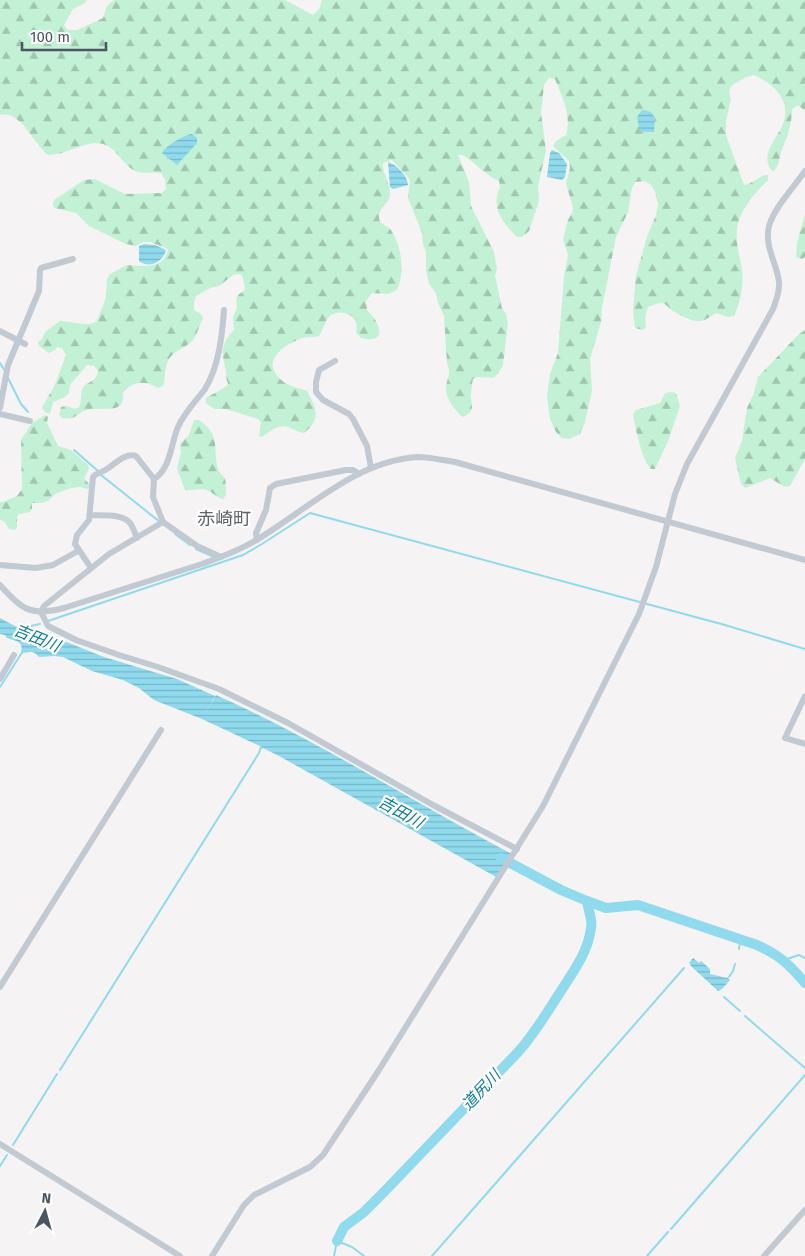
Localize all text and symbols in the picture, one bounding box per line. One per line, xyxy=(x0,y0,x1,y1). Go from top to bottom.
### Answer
scale bar xyxy=(22,20,106,52)
text: 100 m xyxy=(30,28,70,46)
district label: 赤崎町 xyxy=(197,508,251,530)
water label: 吉田川 xyxy=(11,620,65,657)
water label: 吉田川 xyxy=(375,792,428,833)
water label: 道尻川 xyxy=(458,1065,506,1114)
north arrow xyxy=(20,1186,70,1236)
text: N xyxy=(41,1190,52,1208)

